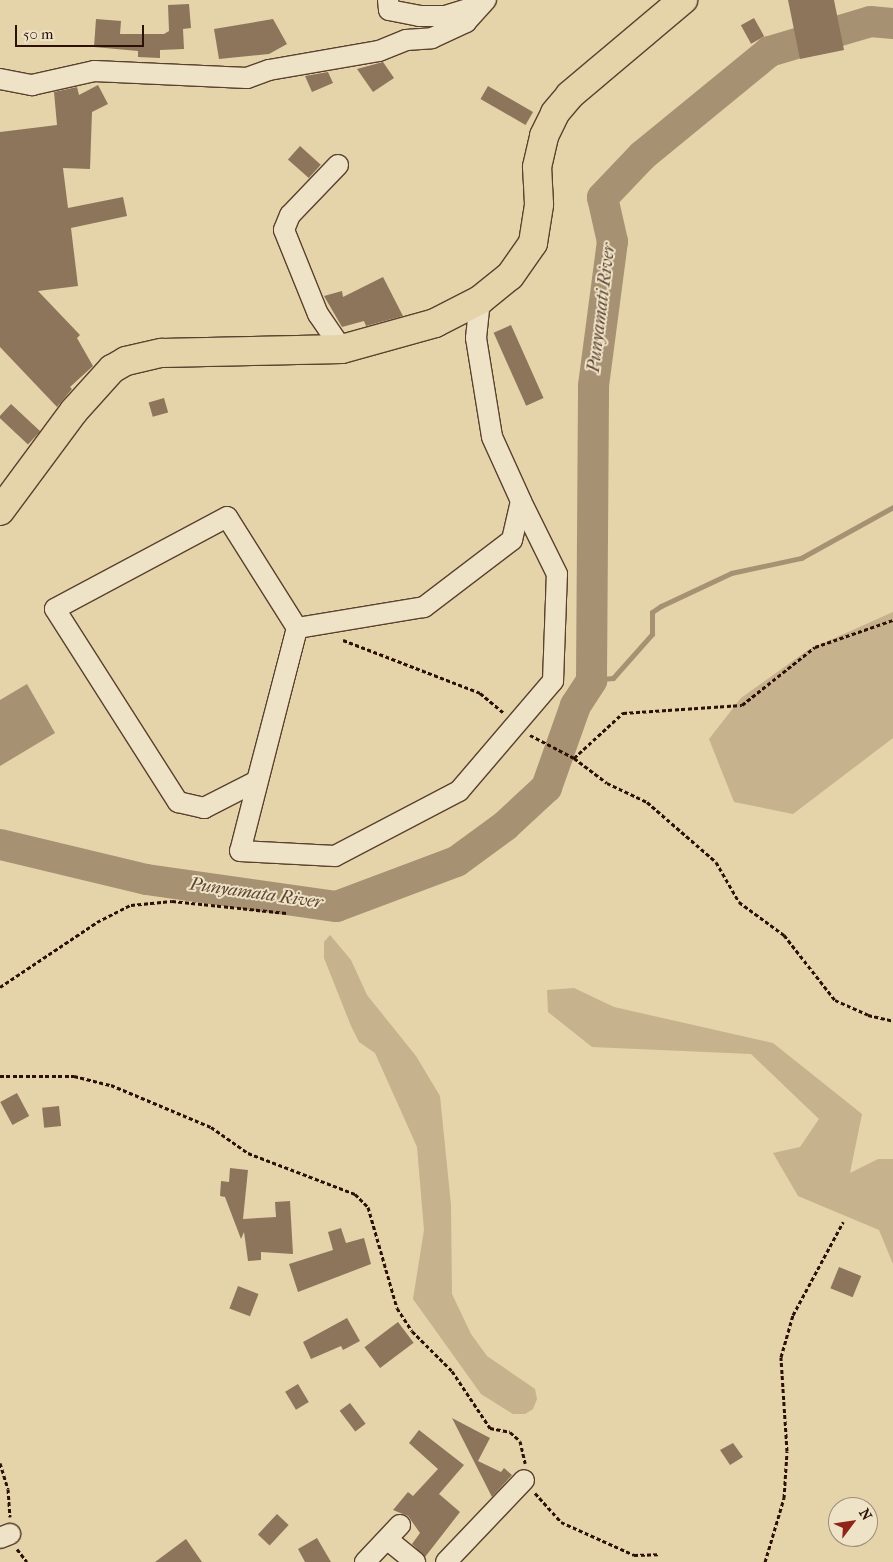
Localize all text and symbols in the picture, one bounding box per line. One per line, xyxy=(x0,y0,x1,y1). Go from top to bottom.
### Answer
scale bar xyxy=(18,15,146,47)
text: 50 m xyxy=(23,25,53,43)
water label: Punyamati River xyxy=(583,242,621,374)
water label: Punyamata River xyxy=(188,874,324,914)
north arrow xyxy=(828,1497,878,1547)
text: N xyxy=(855,1506,875,1523)

